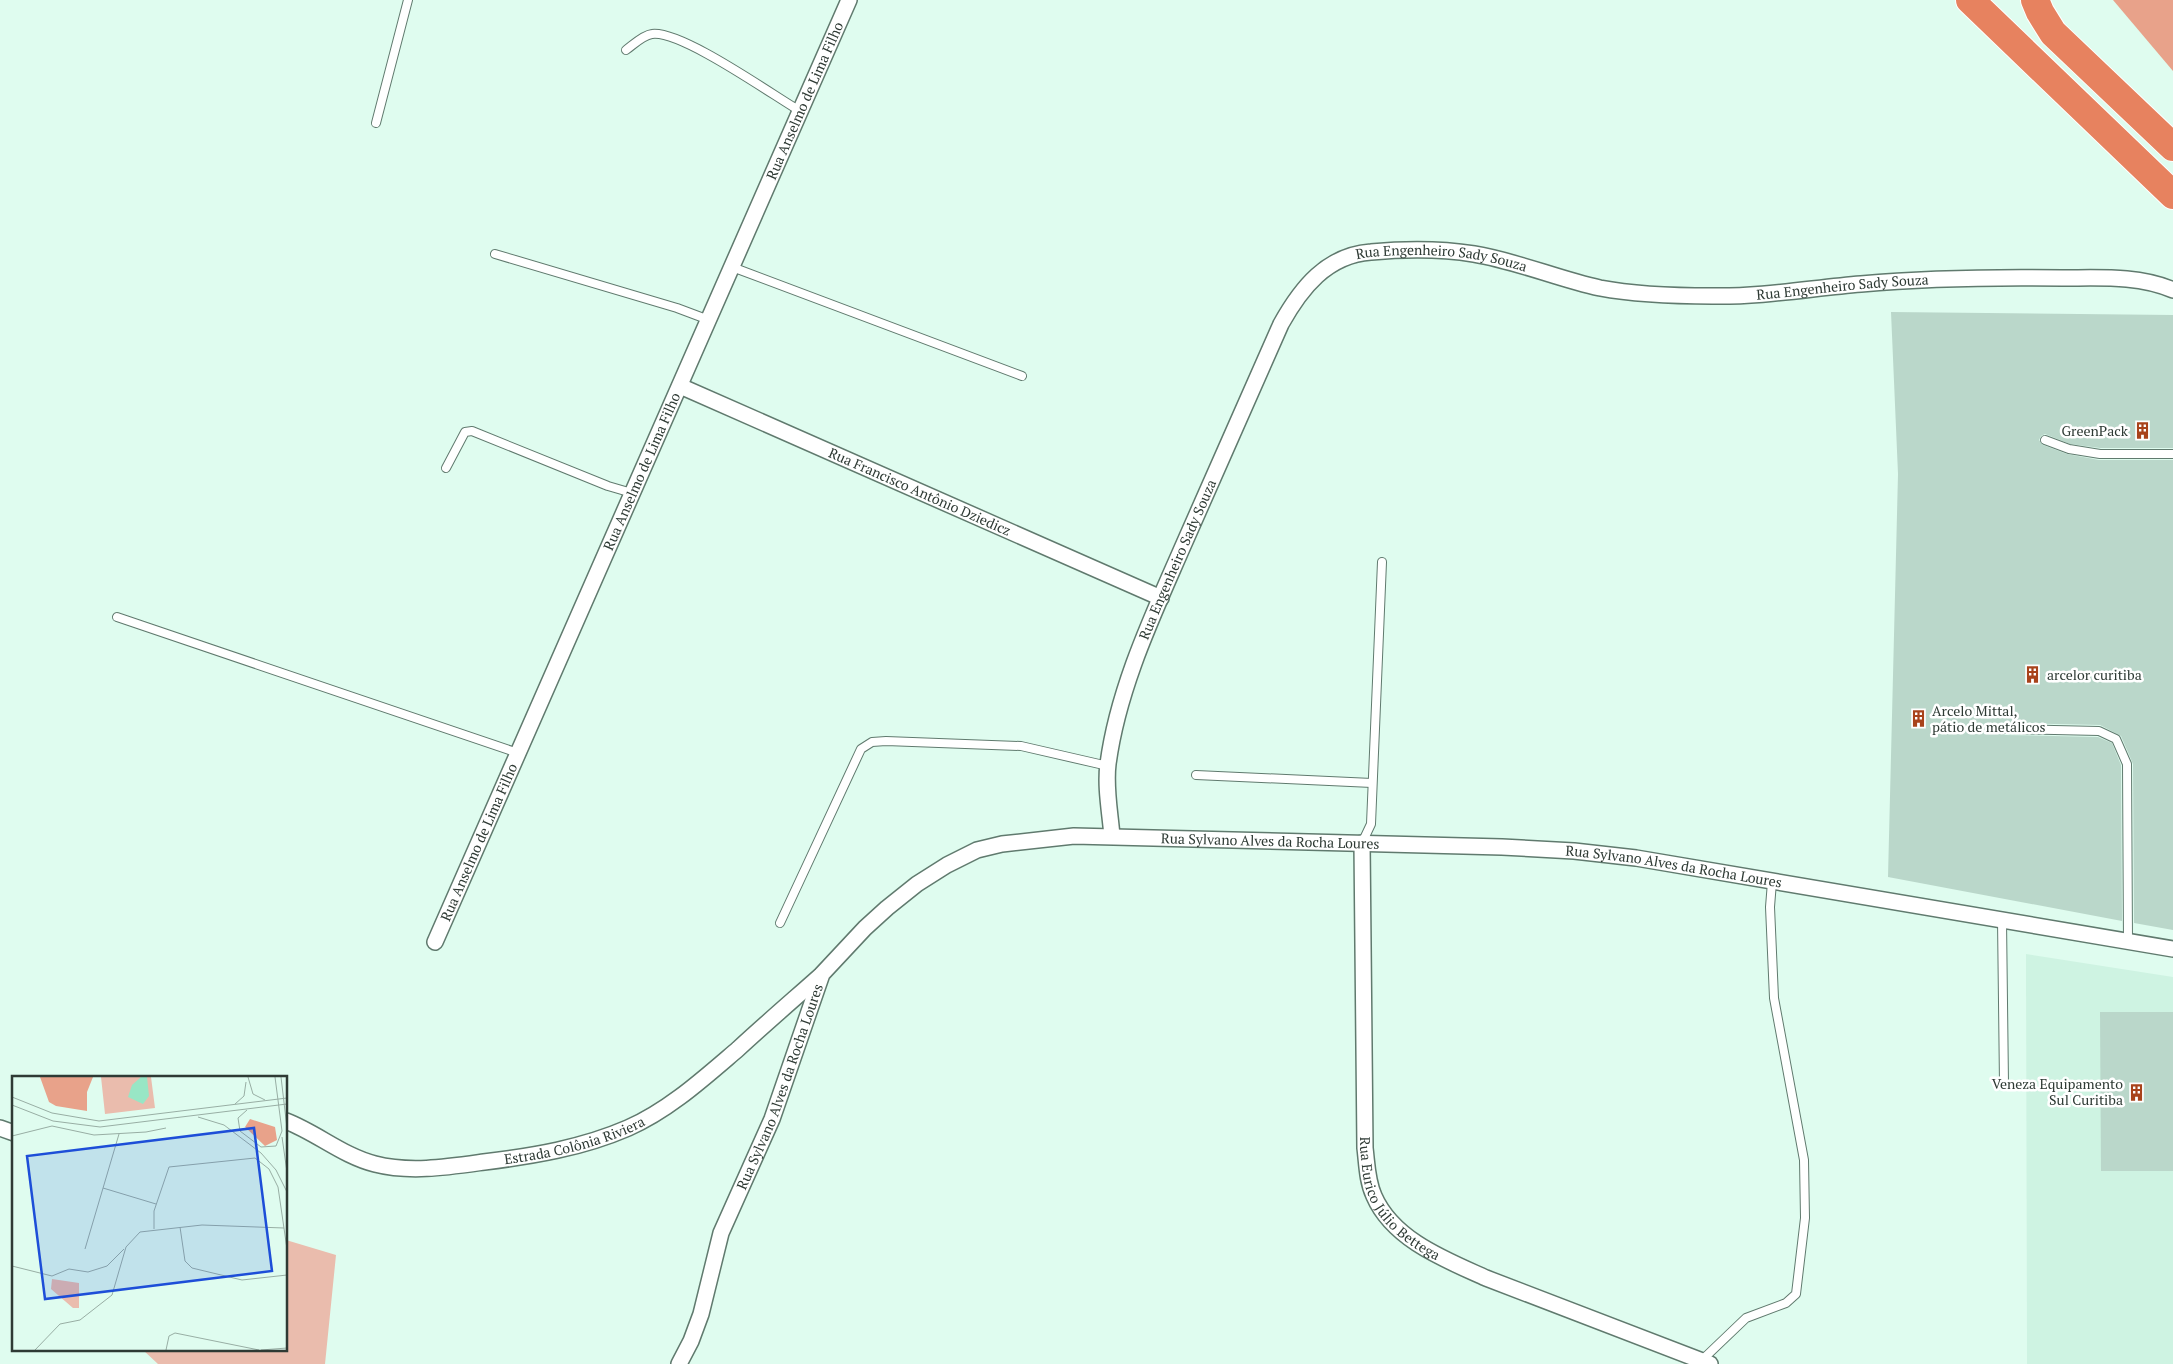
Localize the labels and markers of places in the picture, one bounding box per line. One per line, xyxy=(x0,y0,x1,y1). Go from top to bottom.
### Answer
place label: GreenPack xyxy=(2061,421,2129,440)
building icon: GreenPack xyxy=(2132,421,2152,441)
building icon: arcelor curitiba xyxy=(2023,665,2043,685)
place label: arcelor curitiba xyxy=(2047,665,2142,684)
place label: Arcelo Mittal, pátio de metálicos xyxy=(1932,701,2046,736)
building icon: Arcelo Mittal, pátio de metálicos xyxy=(1908,709,1928,729)
place label: Veneza Equipamento Sul Curitiba xyxy=(1992,1074,2123,1109)
building icon: Veneza Equipamento Sul Curitiba xyxy=(2127,1082,2147,1102)

